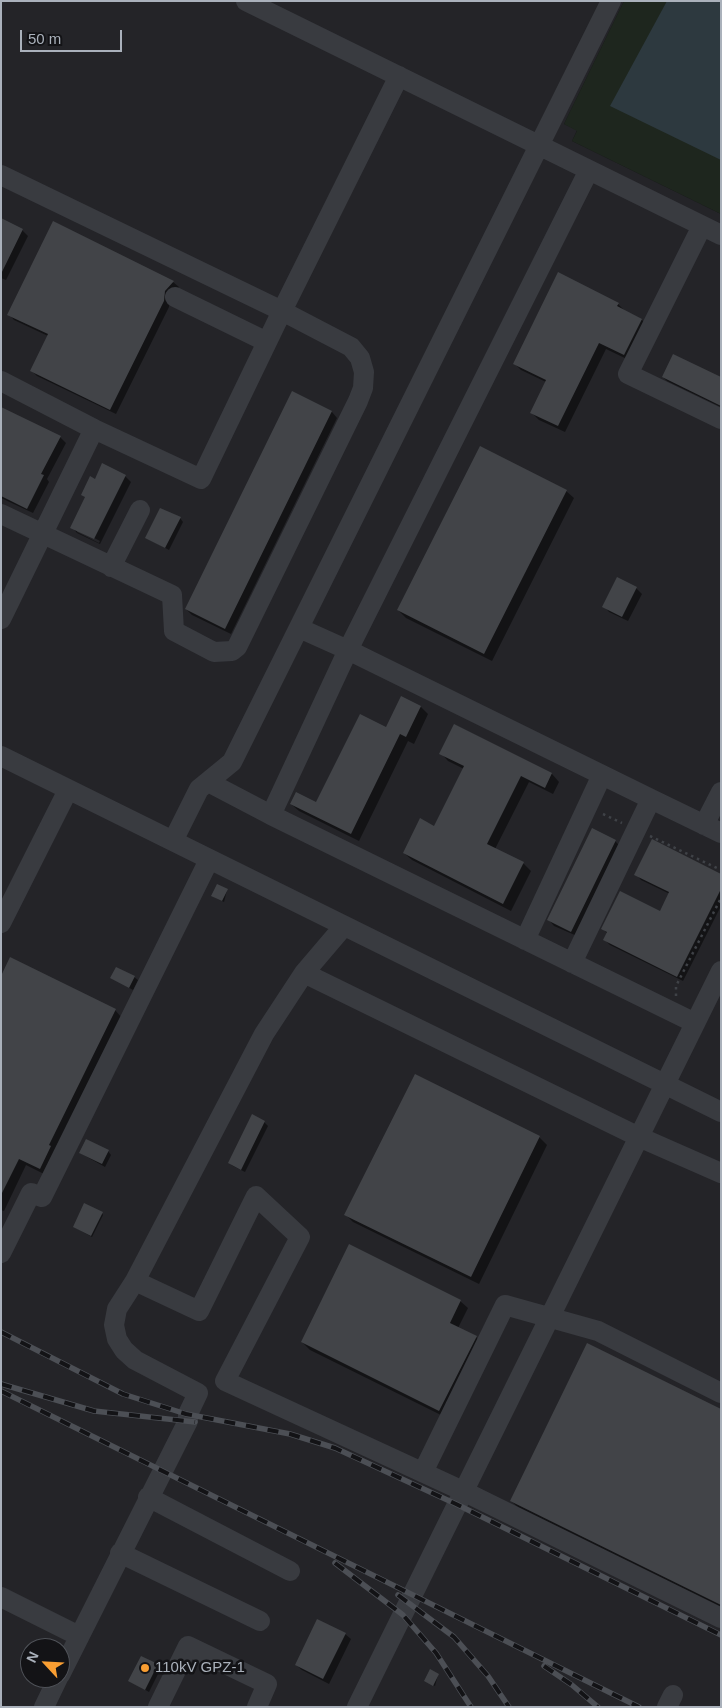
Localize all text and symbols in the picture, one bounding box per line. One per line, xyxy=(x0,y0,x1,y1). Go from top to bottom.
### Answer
scale bar xyxy=(22,20,125,52)
text: 50 m xyxy=(28,30,61,47)
north arrow xyxy=(20,1638,70,1688)
text: N xyxy=(23,1649,42,1665)
place label: 110kV GPZ-1 xyxy=(155,1659,245,1677)
marker: 110kV GPZ-1 xyxy=(139,1662,151,1674)

